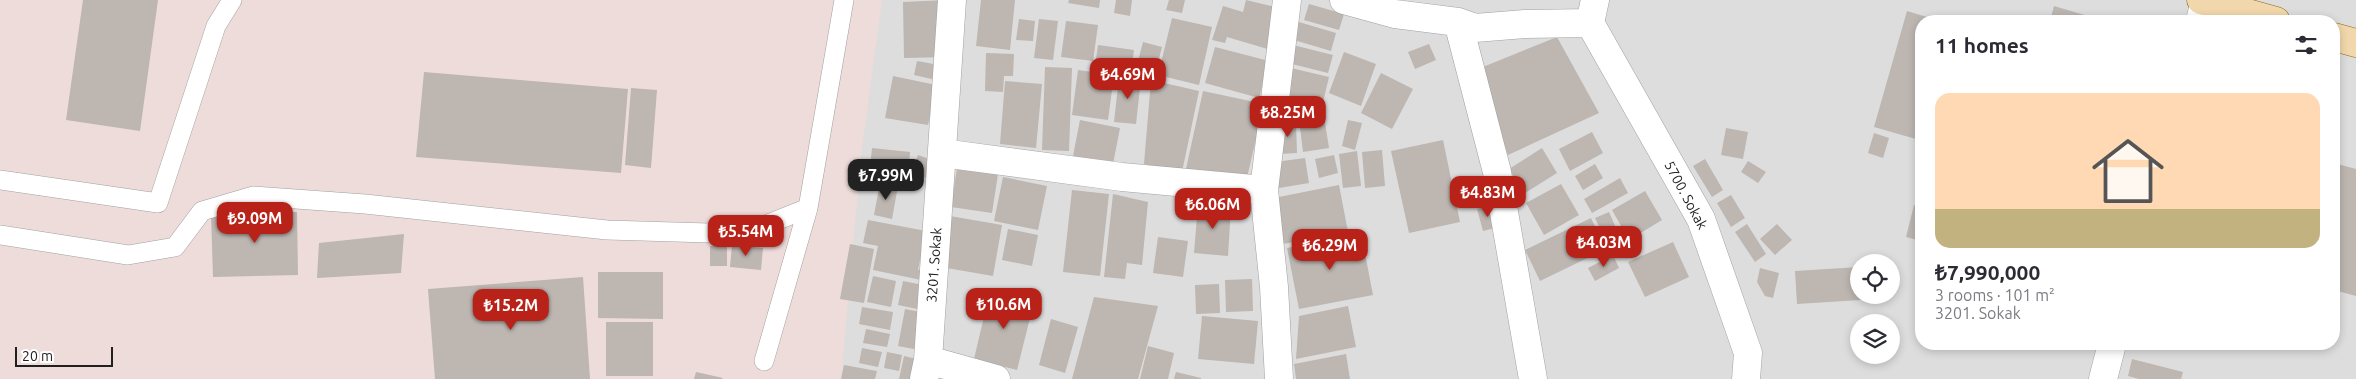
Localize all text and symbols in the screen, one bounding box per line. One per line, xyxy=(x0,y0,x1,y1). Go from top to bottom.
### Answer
icon: filters xyxy=(2292,31,2320,59)
text: 11 homes xyxy=(1935,33,2029,57)
pin: ₺4.69M xyxy=(1087,58,1169,100)
text: ₺4.69M xyxy=(1101,65,1155,83)
pin: ₺8.25M xyxy=(1247,96,1329,138)
text: ₺8.25M xyxy=(1261,103,1315,121)
icon: home xyxy=(2083,126,2173,216)
pin: ₺7.99M xyxy=(845,158,927,201)
street label: 5700. Sokak xyxy=(1661,158,1711,232)
text: ₺7.99M xyxy=(859,166,913,184)
pin: ₺4.83M xyxy=(1447,176,1529,218)
text: ₺4.83M xyxy=(1461,183,1515,201)
pin: ₺6.06M xyxy=(1172,188,1254,230)
text: ₺6.06M xyxy=(1186,195,1240,213)
pin: ₺9.09M xyxy=(214,202,296,244)
text: ₺9.09M xyxy=(228,209,282,227)
pin: ₺5.54M xyxy=(705,214,787,257)
text: ₺5.54M xyxy=(719,222,773,240)
pin: ₺4.03M xyxy=(1563,226,1645,268)
street label: 3201. Sokak xyxy=(923,227,945,303)
pin: ₺6.29M xyxy=(1289,228,1371,271)
text: ₺4.03M xyxy=(1577,233,1631,251)
text: ₺6.29M xyxy=(1303,236,1357,254)
map controls xyxy=(1850,254,1900,364)
button: locate xyxy=(1850,254,1900,304)
text: ₺7,990,000 xyxy=(1935,260,2040,284)
text: 3 rooms · 101 m² xyxy=(1935,286,2055,304)
pin: ₺15.2M xyxy=(470,288,552,331)
pin: ₺10.6M xyxy=(963,288,1045,330)
text: ₺10.6M xyxy=(977,295,1031,313)
text: ₺15.2M xyxy=(484,296,538,314)
text: 3201. Sokak xyxy=(1935,304,2021,322)
button: layers xyxy=(1850,314,1900,364)
scale bar xyxy=(15,344,112,367)
text: 20 m xyxy=(22,348,53,364)

